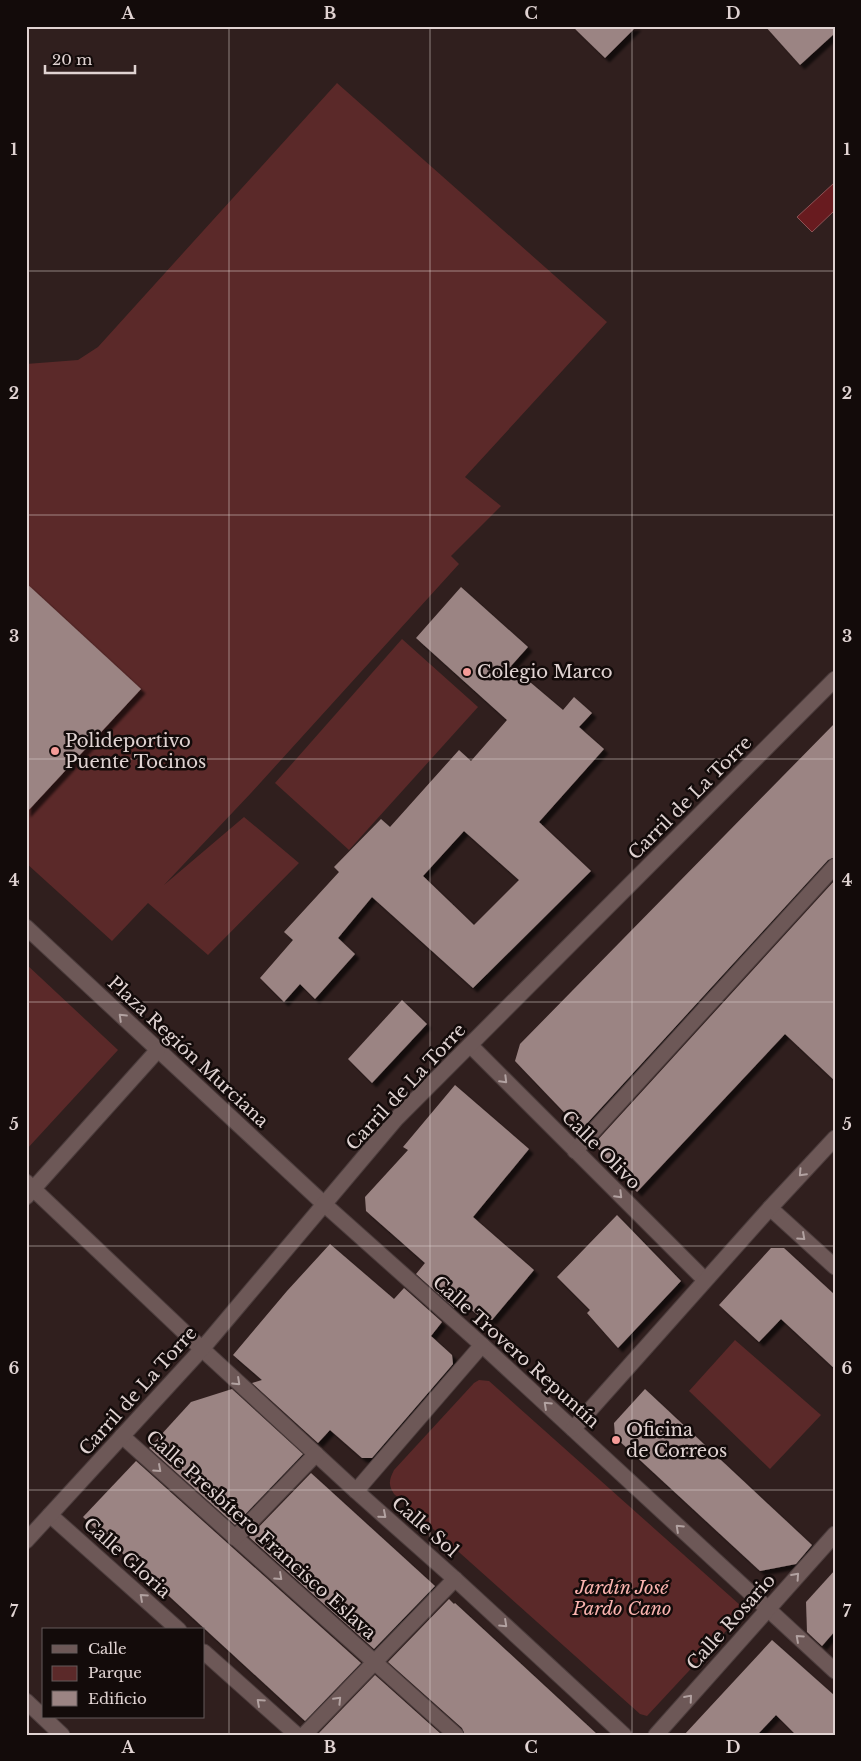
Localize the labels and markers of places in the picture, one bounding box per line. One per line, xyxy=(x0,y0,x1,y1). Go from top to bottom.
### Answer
place label: Colegio Marco xyxy=(477,661,613,683)
marker: Colegio Marco xyxy=(461,666,473,678)
place label: Polideportivo Puente Tocinos xyxy=(65,730,206,773)
marker: Polideportivo Puente Tocinos xyxy=(49,745,61,757)
place label: Oficina de Correos xyxy=(626,1419,727,1462)
marker: Oficina de Correos xyxy=(610,1434,622,1446)

